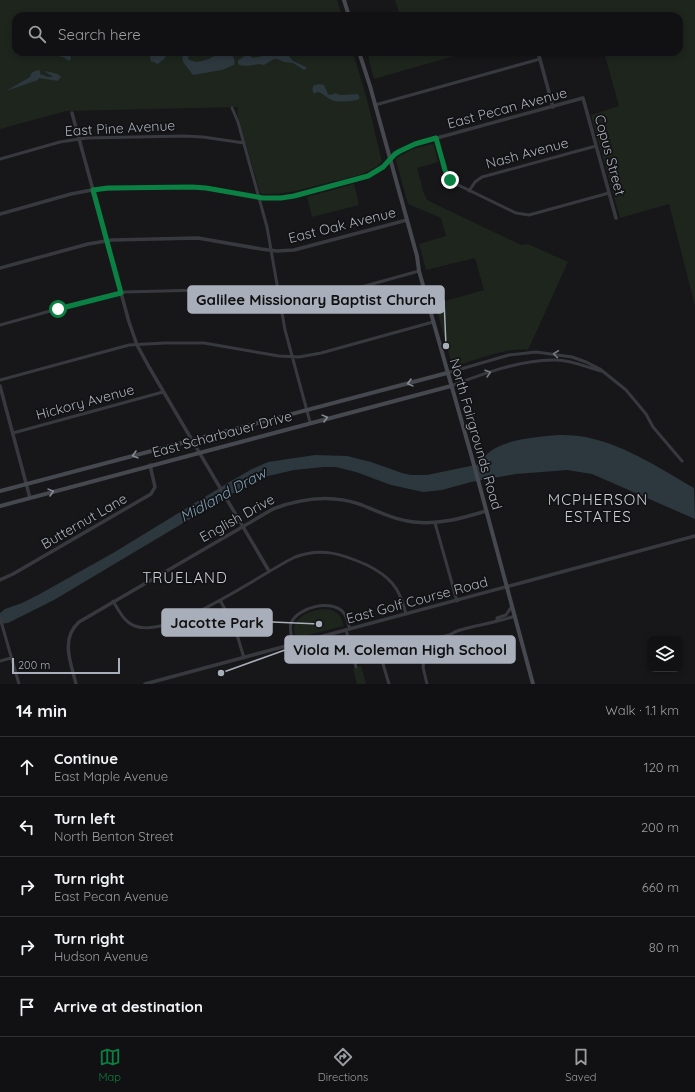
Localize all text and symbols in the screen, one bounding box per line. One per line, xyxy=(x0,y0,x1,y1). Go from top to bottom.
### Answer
search box xyxy=(12,12,683,56)
icon: search xyxy=(26,23,48,45)
text: Search here xyxy=(58,25,141,44)
street label: East Pecan Avenue xyxy=(445,83,569,133)
street label: Copus Street xyxy=(591,113,629,198)
street label: East Pine Avenue xyxy=(64,116,176,140)
street label: Nash Avenue xyxy=(484,133,570,173)
route end xyxy=(441,171,459,189)
street label: East Oak Avenue xyxy=(286,203,398,247)
callout: Galilee Missionary Baptist Church xyxy=(188,286,444,313)
text: Galilee Missionary Baptist Church xyxy=(196,290,436,309)
route start xyxy=(49,300,67,318)
one-way arrow xyxy=(553,350,559,359)
street label: North Fairgrounds Road xyxy=(446,356,506,512)
one-way arrow xyxy=(484,369,491,378)
one-way arrow xyxy=(406,378,413,386)
street label: Hickory Avenue xyxy=(34,380,136,424)
street label: East Scharbauer Drive xyxy=(150,407,294,461)
one-way arrow xyxy=(322,415,329,423)
one-way arrow xyxy=(132,450,139,459)
water label: Midland Draw xyxy=(176,462,271,526)
one-way arrow xyxy=(47,488,54,497)
street label: Butternut Lane xyxy=(38,489,130,553)
street label: English Drive xyxy=(196,490,278,546)
district label: MCPHERSON ESTATES xyxy=(548,490,648,526)
district label: TRUELAND xyxy=(142,568,228,587)
street label: East Golf Course Road xyxy=(344,572,490,628)
callout: Jacotte Park xyxy=(162,609,272,636)
text: Jacotte Park xyxy=(170,613,264,632)
callout: Viola M. Coleman High School xyxy=(285,636,515,663)
map controls xyxy=(647,636,683,672)
button: layers xyxy=(647,636,683,672)
text: Viola M. Coleman High School xyxy=(293,640,507,659)
scale bar xyxy=(12,656,120,675)
text: 200 m xyxy=(18,658,50,672)
text: 14 min xyxy=(16,700,67,721)
text: Walk · 1.1 km xyxy=(605,702,679,718)
text: Continue xyxy=(54,749,118,768)
icon: ahead xyxy=(16,756,38,778)
text: 120 m xyxy=(644,759,679,775)
text: East Maple Avenue xyxy=(54,768,168,784)
text: Turn left xyxy=(54,809,116,828)
icon: left xyxy=(16,816,38,838)
text: 200 m xyxy=(641,819,679,835)
text: North Benton Street xyxy=(54,828,174,844)
text: Turn right xyxy=(54,869,125,888)
icon: right xyxy=(16,876,38,898)
text: 660 m xyxy=(642,879,679,895)
text: East Pecan Avenue xyxy=(54,888,168,904)
text: Turn right xyxy=(54,929,125,948)
icon: right xyxy=(16,936,38,958)
text: 80 m xyxy=(649,939,679,955)
text: Hudson Avenue xyxy=(54,948,148,964)
icon: arrive xyxy=(16,996,38,1018)
text: Arrive at destination xyxy=(54,997,203,1016)
tab: Map xyxy=(98,1046,121,1084)
tab: Directions xyxy=(318,1046,368,1084)
tab: Saved xyxy=(565,1046,597,1084)

